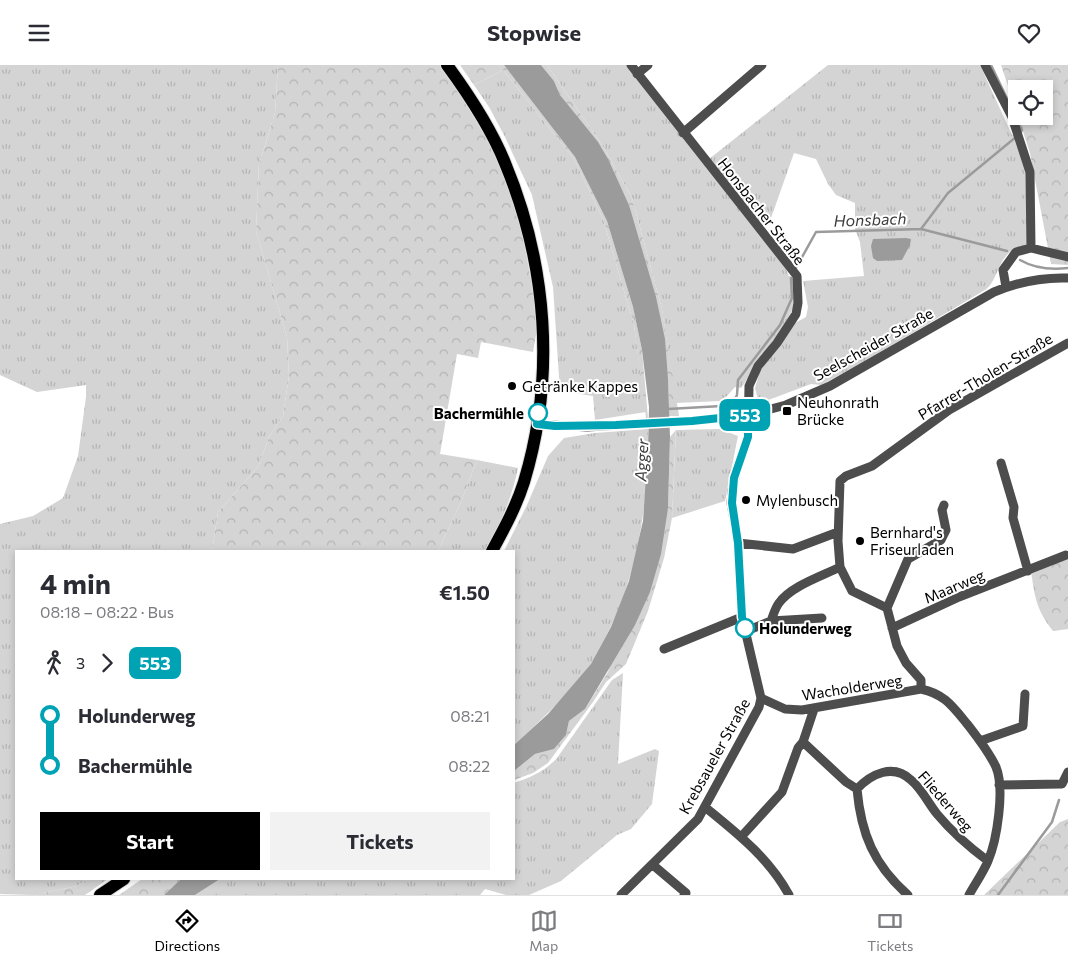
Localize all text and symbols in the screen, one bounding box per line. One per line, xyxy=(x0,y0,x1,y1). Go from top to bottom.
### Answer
icon: menu xyxy=(25,19,53,47)
text: Stopwise xyxy=(487,19,581,46)
icon: heart xyxy=(1015,19,1043,47)
map controls xyxy=(1008,80,1053,125)
button: locate xyxy=(1008,80,1053,125)
street label: Honsbacher Straße xyxy=(715,154,809,268)
water label: Honsbach xyxy=(833,208,907,230)
street label: Seelscheider Straße xyxy=(810,304,936,384)
street label: Pfarrer-Tholen-Straße xyxy=(915,329,1055,423)
place label: Getränke Kappes xyxy=(522,377,638,395)
marker: Getränke Kappes xyxy=(506,380,518,392)
place label: Neuhonrath Brücke xyxy=(797,393,879,428)
line badge: 553 xyxy=(716,399,774,431)
marker: Bachermühle xyxy=(528,403,548,423)
place label: Bachermühle xyxy=(434,404,524,422)
text: 553 xyxy=(729,404,761,426)
marker: Neuhonrath Brücke xyxy=(781,405,793,417)
water label: Agger xyxy=(630,438,652,483)
place label: Mylenbusch xyxy=(756,491,838,509)
marker: Mylenbusch xyxy=(740,494,752,506)
place label: Bernhard's Friseurladen xyxy=(870,523,954,558)
marker: Bernhard's Friseurladen xyxy=(854,535,866,547)
street label: Maarweg xyxy=(921,565,987,607)
text: 4 min xyxy=(40,566,111,600)
text: €1.50 xyxy=(439,581,490,604)
text: 08:18 – 08:22 · Bus xyxy=(40,602,174,621)
marker: Holunderweg xyxy=(735,618,755,638)
place label: Holunderweg xyxy=(759,619,852,637)
icon: walk xyxy=(40,649,68,677)
icon: forward xyxy=(93,649,121,677)
text: 553 xyxy=(139,652,171,674)
text: 3 xyxy=(76,653,85,672)
street label: Wacholderweg xyxy=(800,670,904,704)
street label: Krebsaueler Straße xyxy=(675,695,753,817)
text: Holunderweg xyxy=(78,704,195,727)
text: 08:21 xyxy=(450,706,490,725)
text: Bachermühle xyxy=(78,754,192,777)
text: 08:22 xyxy=(448,756,490,775)
street label: Fliederweg xyxy=(915,767,977,835)
button: Start xyxy=(40,812,260,870)
button: Tickets xyxy=(270,812,490,870)
tab: Directions xyxy=(155,907,220,954)
tab: Map xyxy=(529,907,558,954)
tab: Tickets xyxy=(867,907,913,954)

